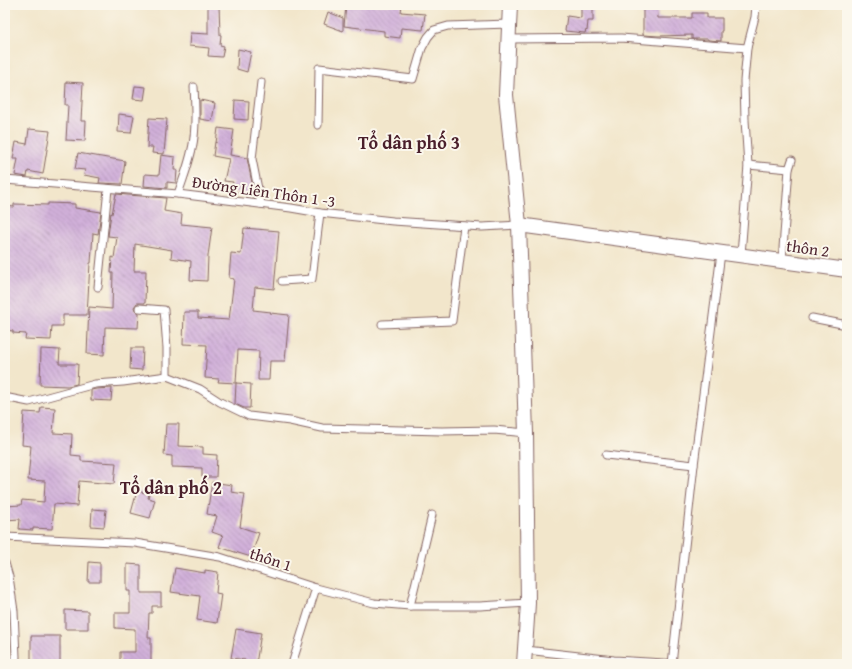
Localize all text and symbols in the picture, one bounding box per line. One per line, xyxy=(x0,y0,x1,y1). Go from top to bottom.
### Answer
district label: Tổ dân phố 3 xyxy=(358,129,460,156)
street label: Đường Liên Thôn 1 -3 xyxy=(191,169,337,213)
street label: thôn 2 xyxy=(785,233,831,263)
district label: Tổ dân phố 2 xyxy=(120,474,222,501)
street label: thôn 1 xyxy=(247,541,295,577)

